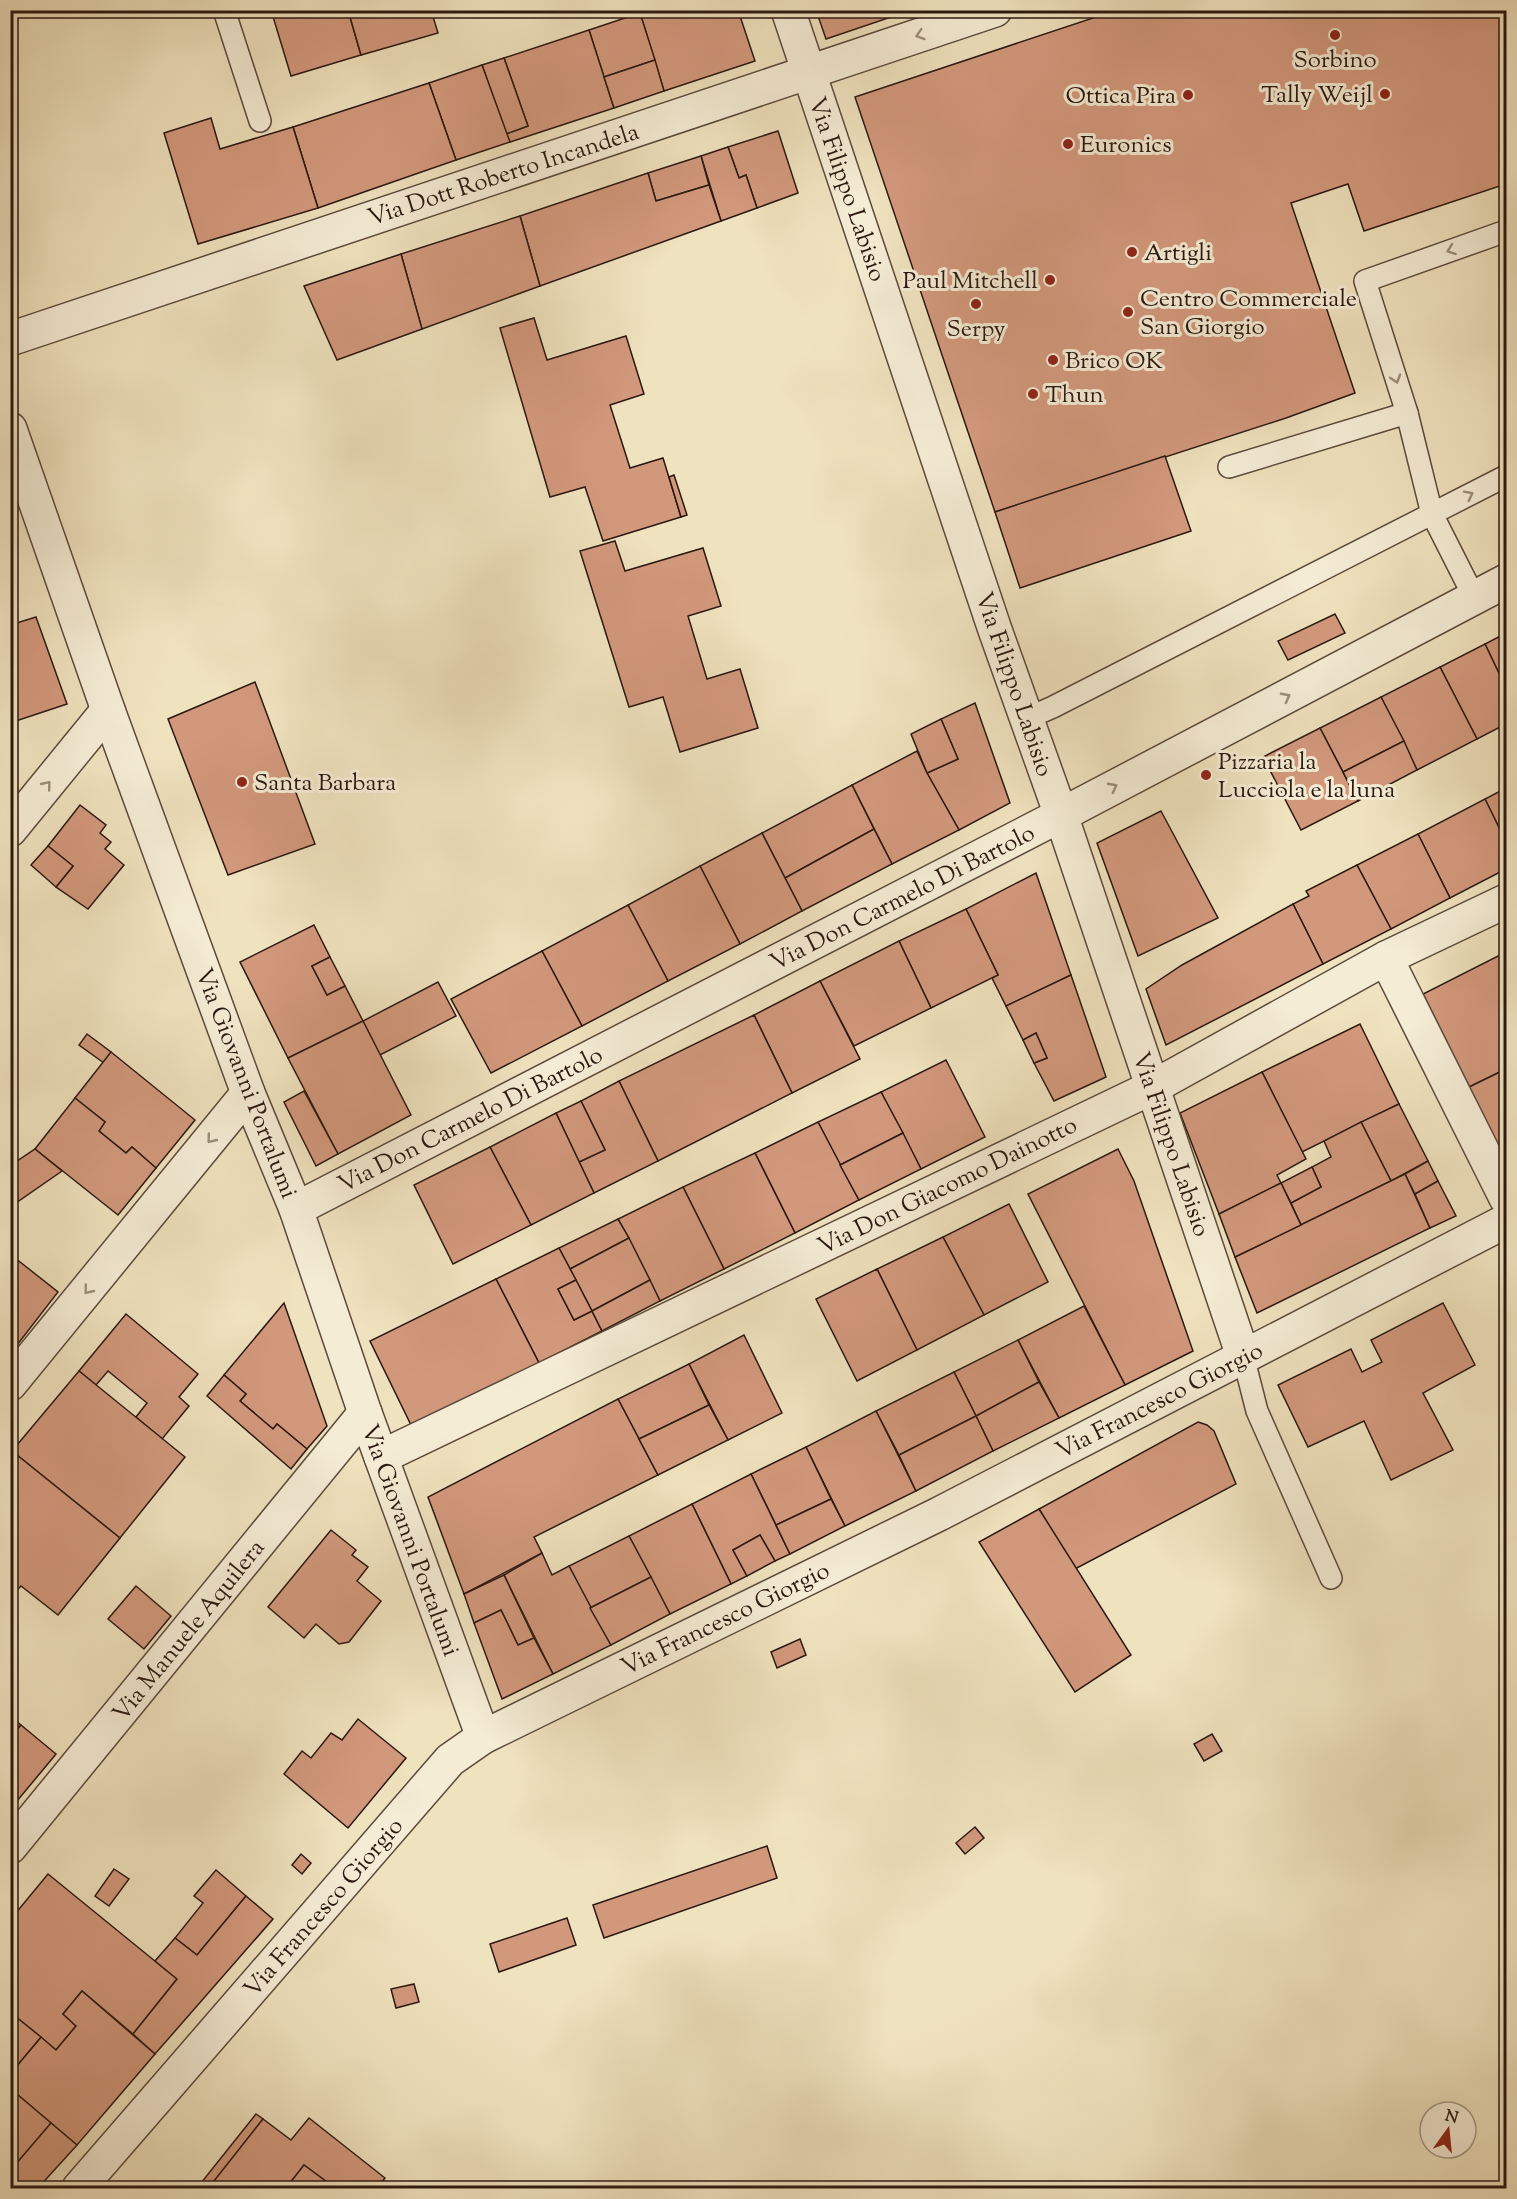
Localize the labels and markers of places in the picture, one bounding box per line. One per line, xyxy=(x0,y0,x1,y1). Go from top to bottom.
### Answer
marker: Sorbino xyxy=(1328,28,1342,42)
place label: Sorbino xyxy=(1293,44,1377,78)
place label: Tally Weijl xyxy=(1261,79,1373,113)
place label: Ottica Pira xyxy=(1065,80,1176,114)
marker: Tally Weijl xyxy=(1378,87,1392,101)
marker: Ottica Pira xyxy=(1181,88,1195,102)
place label: Euronics xyxy=(1080,129,1172,163)
marker: Euronics xyxy=(1061,137,1075,151)
place label: Artigli xyxy=(1144,237,1212,271)
marker: Artigli xyxy=(1125,245,1139,259)
place label: Paul Mitchell xyxy=(902,265,1038,299)
marker: Paul Mitchell xyxy=(1043,273,1057,287)
place label: Centro Commerciale San Giorgio xyxy=(1140,283,1357,345)
marker: Serpy xyxy=(969,297,983,311)
marker: Centro Commerciale San Giorgio xyxy=(1121,305,1135,319)
place label: Serpy xyxy=(946,313,1006,347)
place label: Brico OK xyxy=(1065,345,1163,379)
marker: Brico OK xyxy=(1046,353,1060,367)
place label: Thun xyxy=(1045,379,1104,413)
marker: Thun xyxy=(1026,387,1040,401)
place label: Pizzaria la Lucciola e la luna xyxy=(1218,746,1395,808)
place label: Santa Barbara xyxy=(254,767,396,801)
marker: Pizzaria la Lucciola e la luna xyxy=(1199,768,1213,782)
marker: Santa Barbara xyxy=(235,775,249,789)

